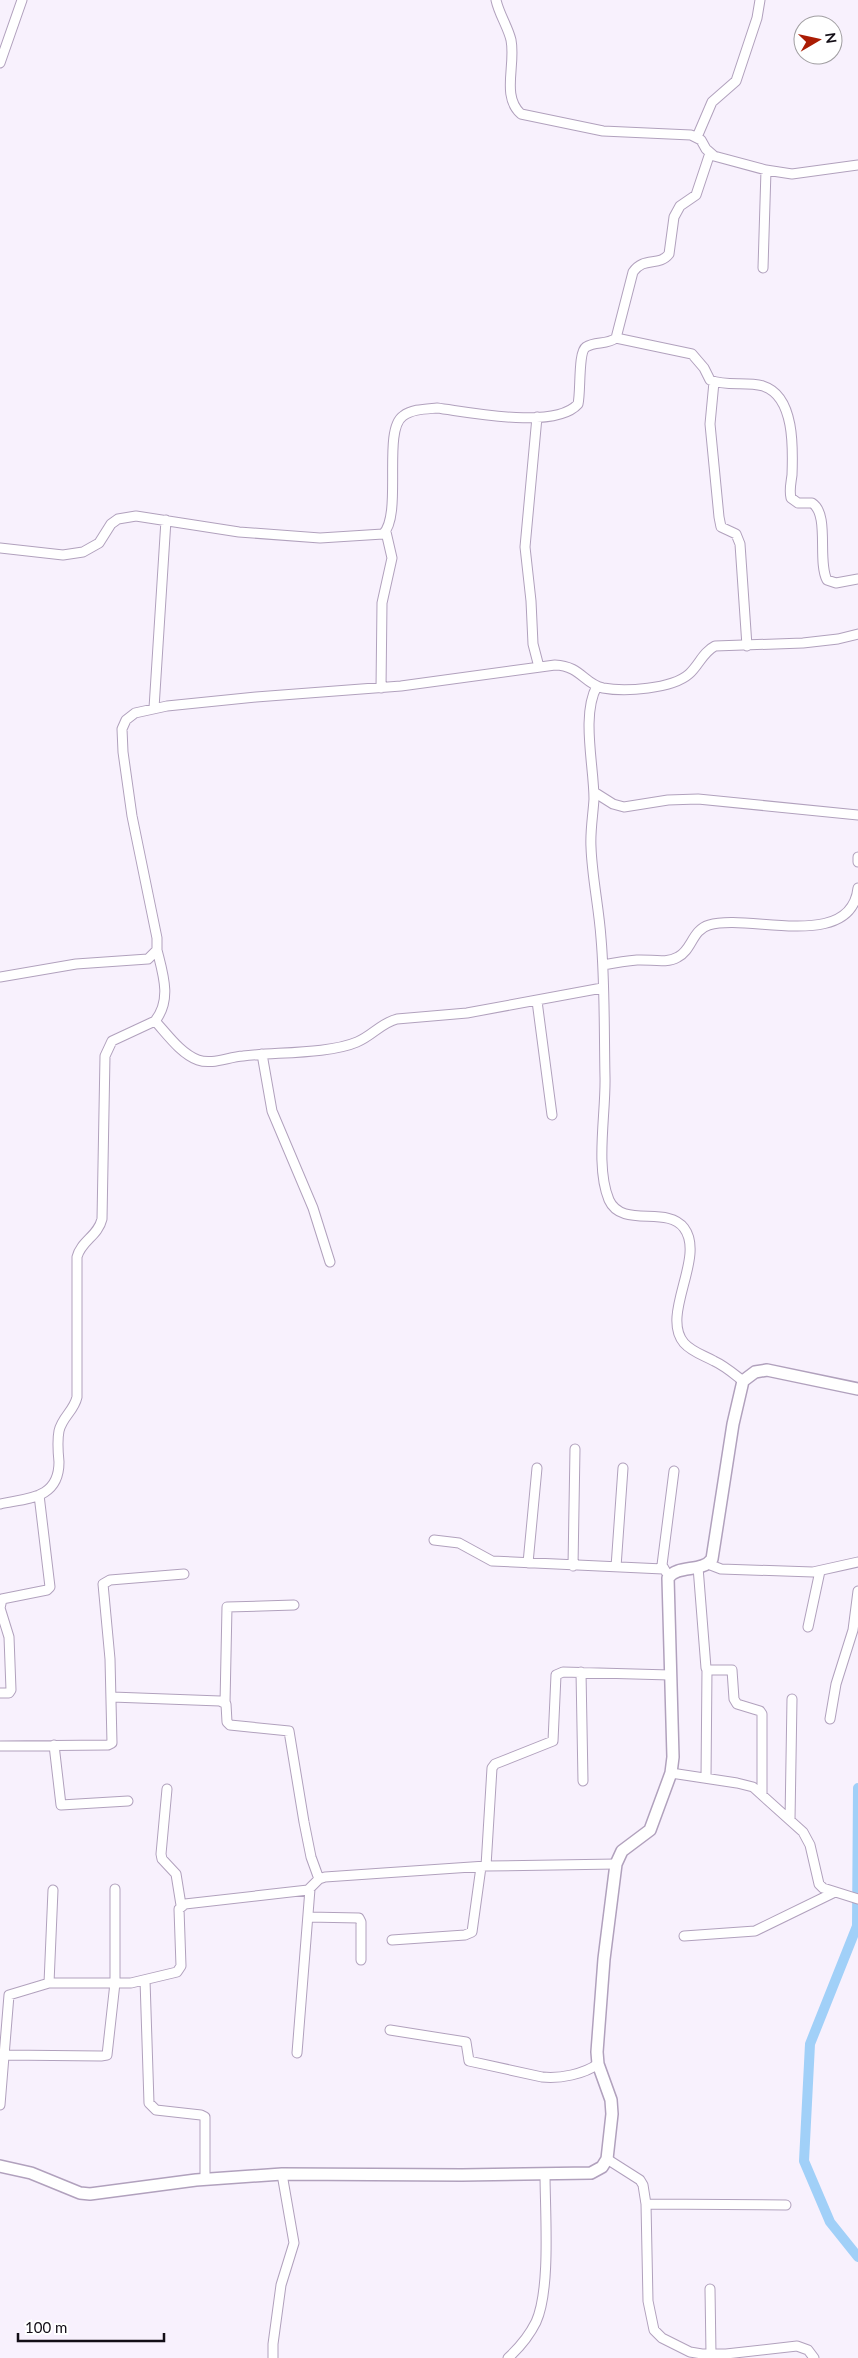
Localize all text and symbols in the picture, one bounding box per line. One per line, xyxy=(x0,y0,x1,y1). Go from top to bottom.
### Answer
north arrow xyxy=(793,15,843,65)
text: N xyxy=(822,31,841,45)
scale bar xyxy=(18,2310,164,2342)
text: 100 m xyxy=(25,2318,67,2336)

